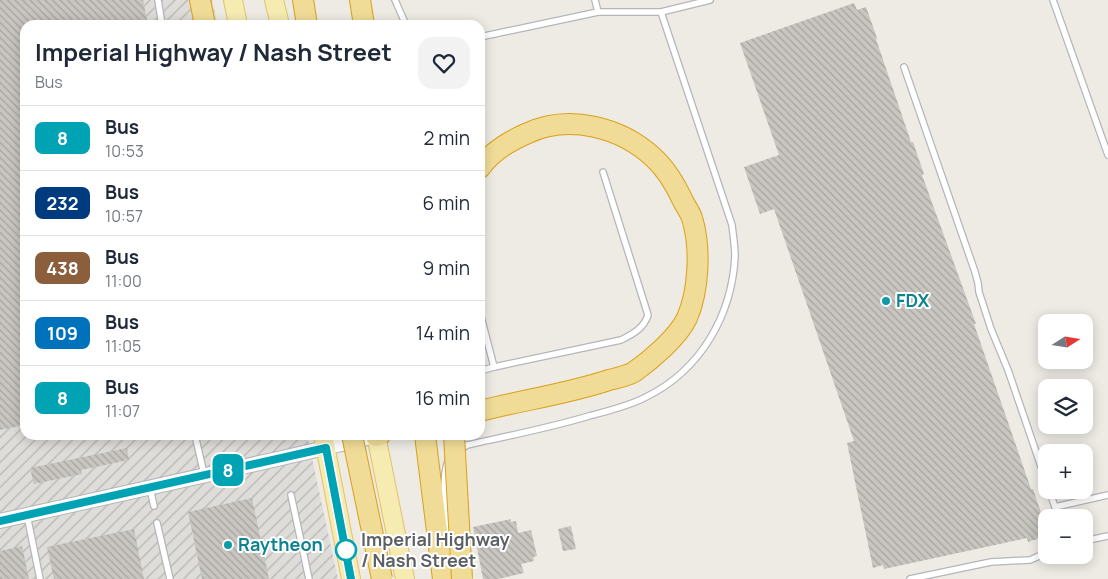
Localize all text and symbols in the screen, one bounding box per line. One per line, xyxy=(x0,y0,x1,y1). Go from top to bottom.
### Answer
text: Imperial Highway / Nash Street xyxy=(35,35,392,68)
button: heart xyxy=(418,37,470,89)
text: Bus xyxy=(35,71,63,93)
text: Bus xyxy=(105,114,139,140)
text: 2 min xyxy=(424,125,470,151)
text: 8 xyxy=(57,126,68,150)
text: 10:53 xyxy=(105,140,144,162)
text: Bus xyxy=(105,179,139,205)
text: 6 min xyxy=(423,190,470,216)
text: 232 xyxy=(47,191,78,215)
text: 10:57 xyxy=(105,205,143,227)
text: Bus xyxy=(105,244,139,270)
text: 9 min xyxy=(423,255,470,281)
text: 438 xyxy=(46,256,79,280)
text: 11:00 xyxy=(105,270,142,292)
place label: FDX xyxy=(896,288,929,312)
marker: FDX xyxy=(880,295,892,307)
text: Bus xyxy=(105,309,139,335)
north arrow xyxy=(1038,314,1092,369)
map controls xyxy=(1038,314,1093,564)
text: 14 min xyxy=(416,320,470,346)
text: 109 xyxy=(47,321,78,345)
text: 11:05 xyxy=(105,335,141,357)
text: Bus xyxy=(105,374,139,400)
button: layers xyxy=(1038,379,1093,434)
text: 16 min xyxy=(415,385,470,411)
text: 8 xyxy=(57,386,68,410)
text: 11:07 xyxy=(105,400,140,422)
button: + xyxy=(1038,444,1093,499)
line badge: 8 xyxy=(212,454,244,486)
text: 8 xyxy=(222,458,234,482)
button: − xyxy=(1038,509,1093,564)
place label: Imperial Highway / Nash Street xyxy=(361,527,510,572)
place label: Raytheon xyxy=(238,532,323,556)
marker: Raytheon xyxy=(222,539,234,551)
marker: Imperial Highway / Nash Street xyxy=(335,539,357,561)

